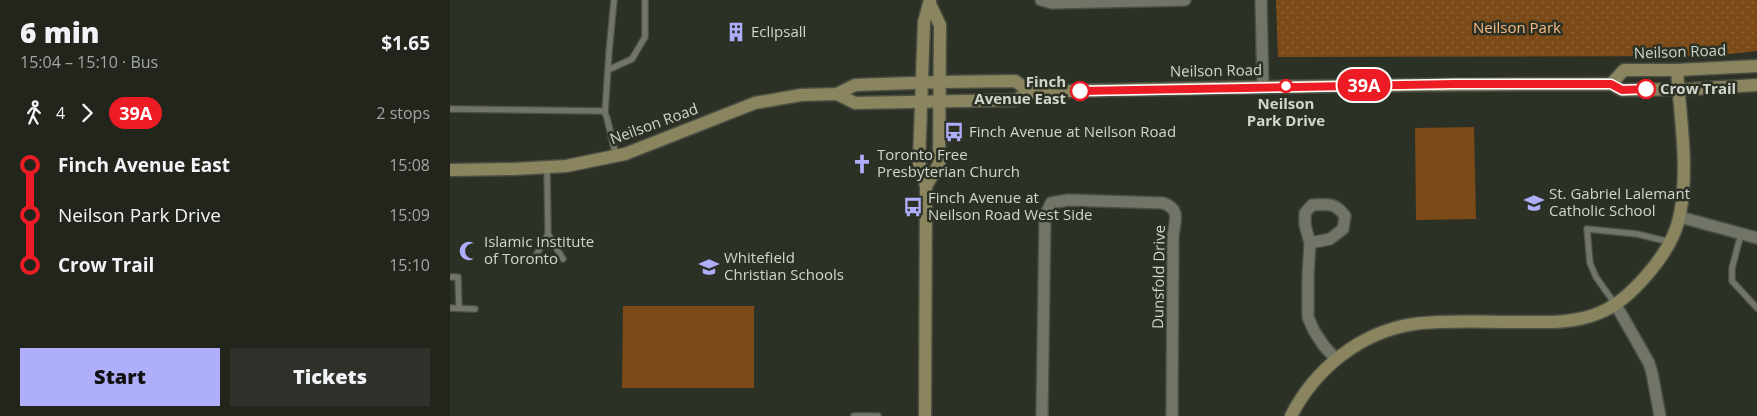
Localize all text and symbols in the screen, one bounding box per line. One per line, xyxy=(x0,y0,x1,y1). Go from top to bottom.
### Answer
text: 6 min xyxy=(20,13,100,51)
park label: Neilson Park xyxy=(1473,17,1561,37)
building icon: Eclipsall xyxy=(725,21,747,43)
place label: Eclipsall xyxy=(751,21,806,41)
text: $1.65 xyxy=(381,30,430,56)
street label: Neilson Road xyxy=(1633,39,1726,63)
text: 15:04 – 15:10 · Bus xyxy=(20,51,158,73)
street label: Neilson Road xyxy=(1170,59,1262,81)
line badge: 39A xyxy=(1335,69,1393,101)
place label: Finch Avenue East xyxy=(974,71,1066,108)
text: 39A xyxy=(1347,73,1381,97)
place label: Crow Trail xyxy=(1660,78,1736,98)
marker: Neilson Park Drive xyxy=(1279,79,1293,93)
marker: Crow Trail xyxy=(1636,79,1656,99)
marker: Finch Avenue East xyxy=(1070,81,1090,101)
place label: Neilson Park Drive xyxy=(1247,93,1325,130)
street label: Neilson Road xyxy=(607,98,700,148)
icon: walk xyxy=(20,99,48,127)
icon: forward xyxy=(73,99,101,127)
text: 39A xyxy=(119,101,152,125)
text: 4 xyxy=(56,102,65,124)
text: 2 stops xyxy=(376,102,430,124)
bus stop icon: Finch Avenue at Neilson Road xyxy=(943,121,965,143)
place label: Finch Avenue at Neilson Road xyxy=(969,121,1176,141)
place label: Toronto Free Presbyterian Church xyxy=(877,144,1020,181)
text: Finch Avenue East xyxy=(58,152,230,178)
church icon: Toronto Free Presbyterian Church xyxy=(851,153,873,175)
text: 15:08 xyxy=(389,154,430,176)
place label: St. Gabriel Lalemant Catholic School xyxy=(1549,183,1690,220)
place label: Finch Avenue at Neilson Road West Side xyxy=(928,187,1093,224)
school or university icon: St. Gabriel Lalemant Catholic School xyxy=(1523,192,1545,214)
bus stop icon: Finch Avenue at Neilson Road West Side xyxy=(902,196,924,218)
text: Neilson Park Drive xyxy=(58,202,221,228)
text: 15:09 xyxy=(389,204,430,226)
street label: Dunsfold Drive xyxy=(1147,225,1169,329)
place label: Islamic Institute of Toronto xyxy=(484,231,594,268)
mosque icon: Islamic Institute of Toronto xyxy=(458,240,480,262)
place label: Whitefield Christian Schools xyxy=(724,247,844,284)
text: Crow Trail xyxy=(58,252,154,278)
text: 15:10 xyxy=(389,254,430,276)
school or university icon: Whitefield Christian Schools xyxy=(698,256,720,278)
button: Start xyxy=(20,348,220,406)
button: Tickets xyxy=(230,348,430,406)

